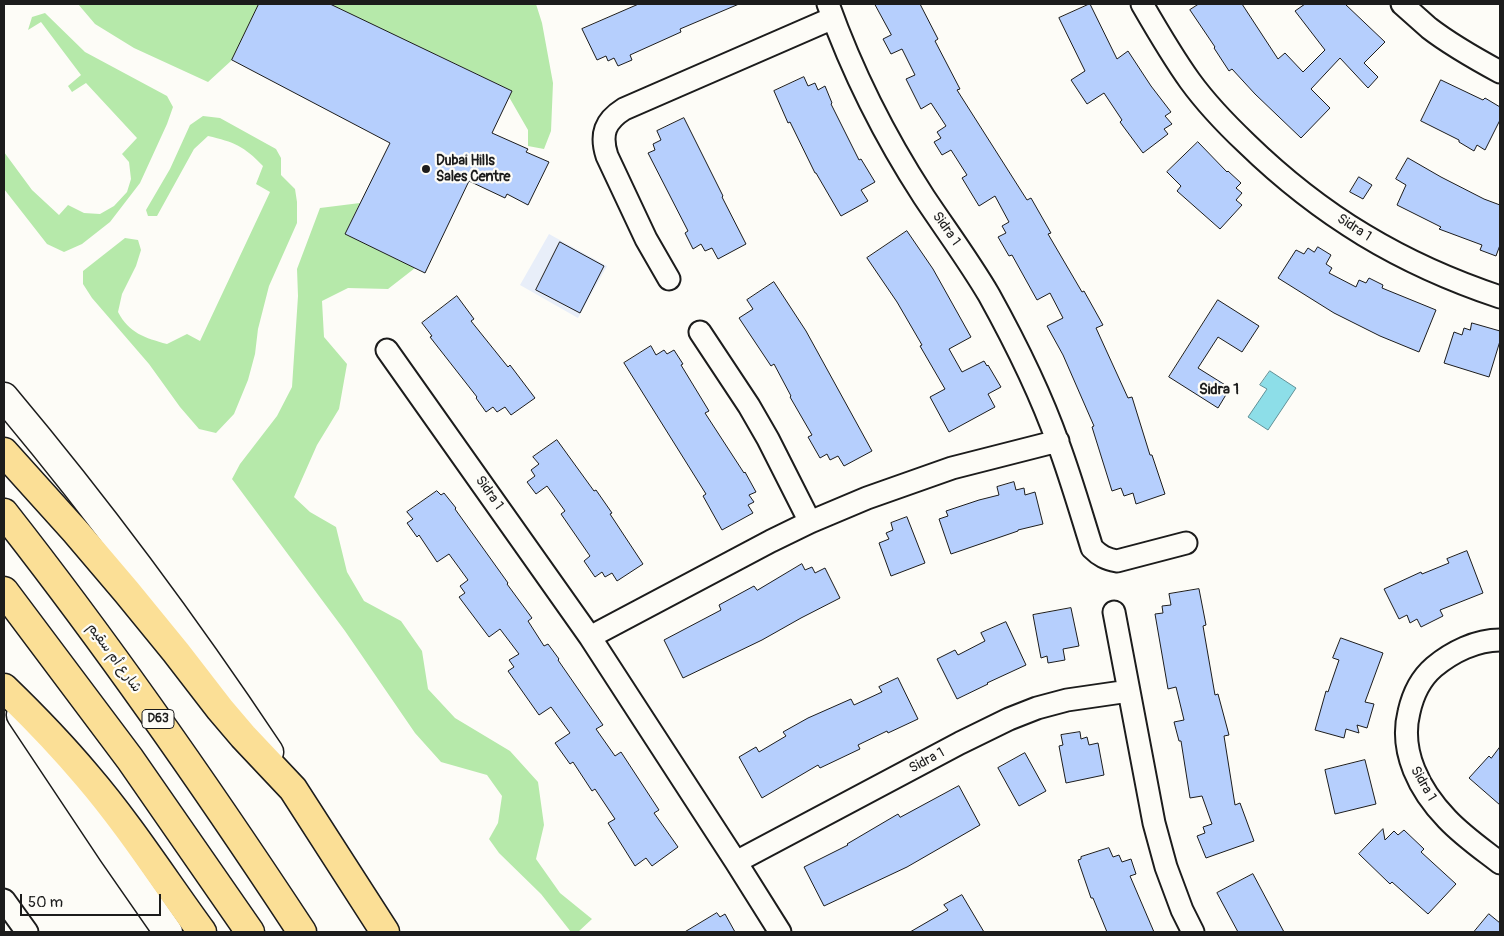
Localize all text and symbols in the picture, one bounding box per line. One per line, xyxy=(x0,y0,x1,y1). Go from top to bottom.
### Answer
place label: Dubai Hills Sales Centre xyxy=(436,153,511,186)
marker: Dubai Hills Sales Centre xyxy=(420,163,432,175)
street label: Sidra 1 xyxy=(928,209,964,249)
street label: Sidra 1 xyxy=(1334,211,1374,245)
district label: Sidra 1 xyxy=(1199,381,1239,399)
street label: Sidra 1 xyxy=(471,473,507,513)
street label: شارع أم سقيم xyxy=(83,620,145,696)
road number: D63 xyxy=(142,710,174,729)
street label: Sidra 1 xyxy=(906,745,948,777)
street label: Sidra 1 xyxy=(1406,764,1440,804)
scale bar xyxy=(22,884,164,916)
text: 50 m xyxy=(28,893,63,912)

